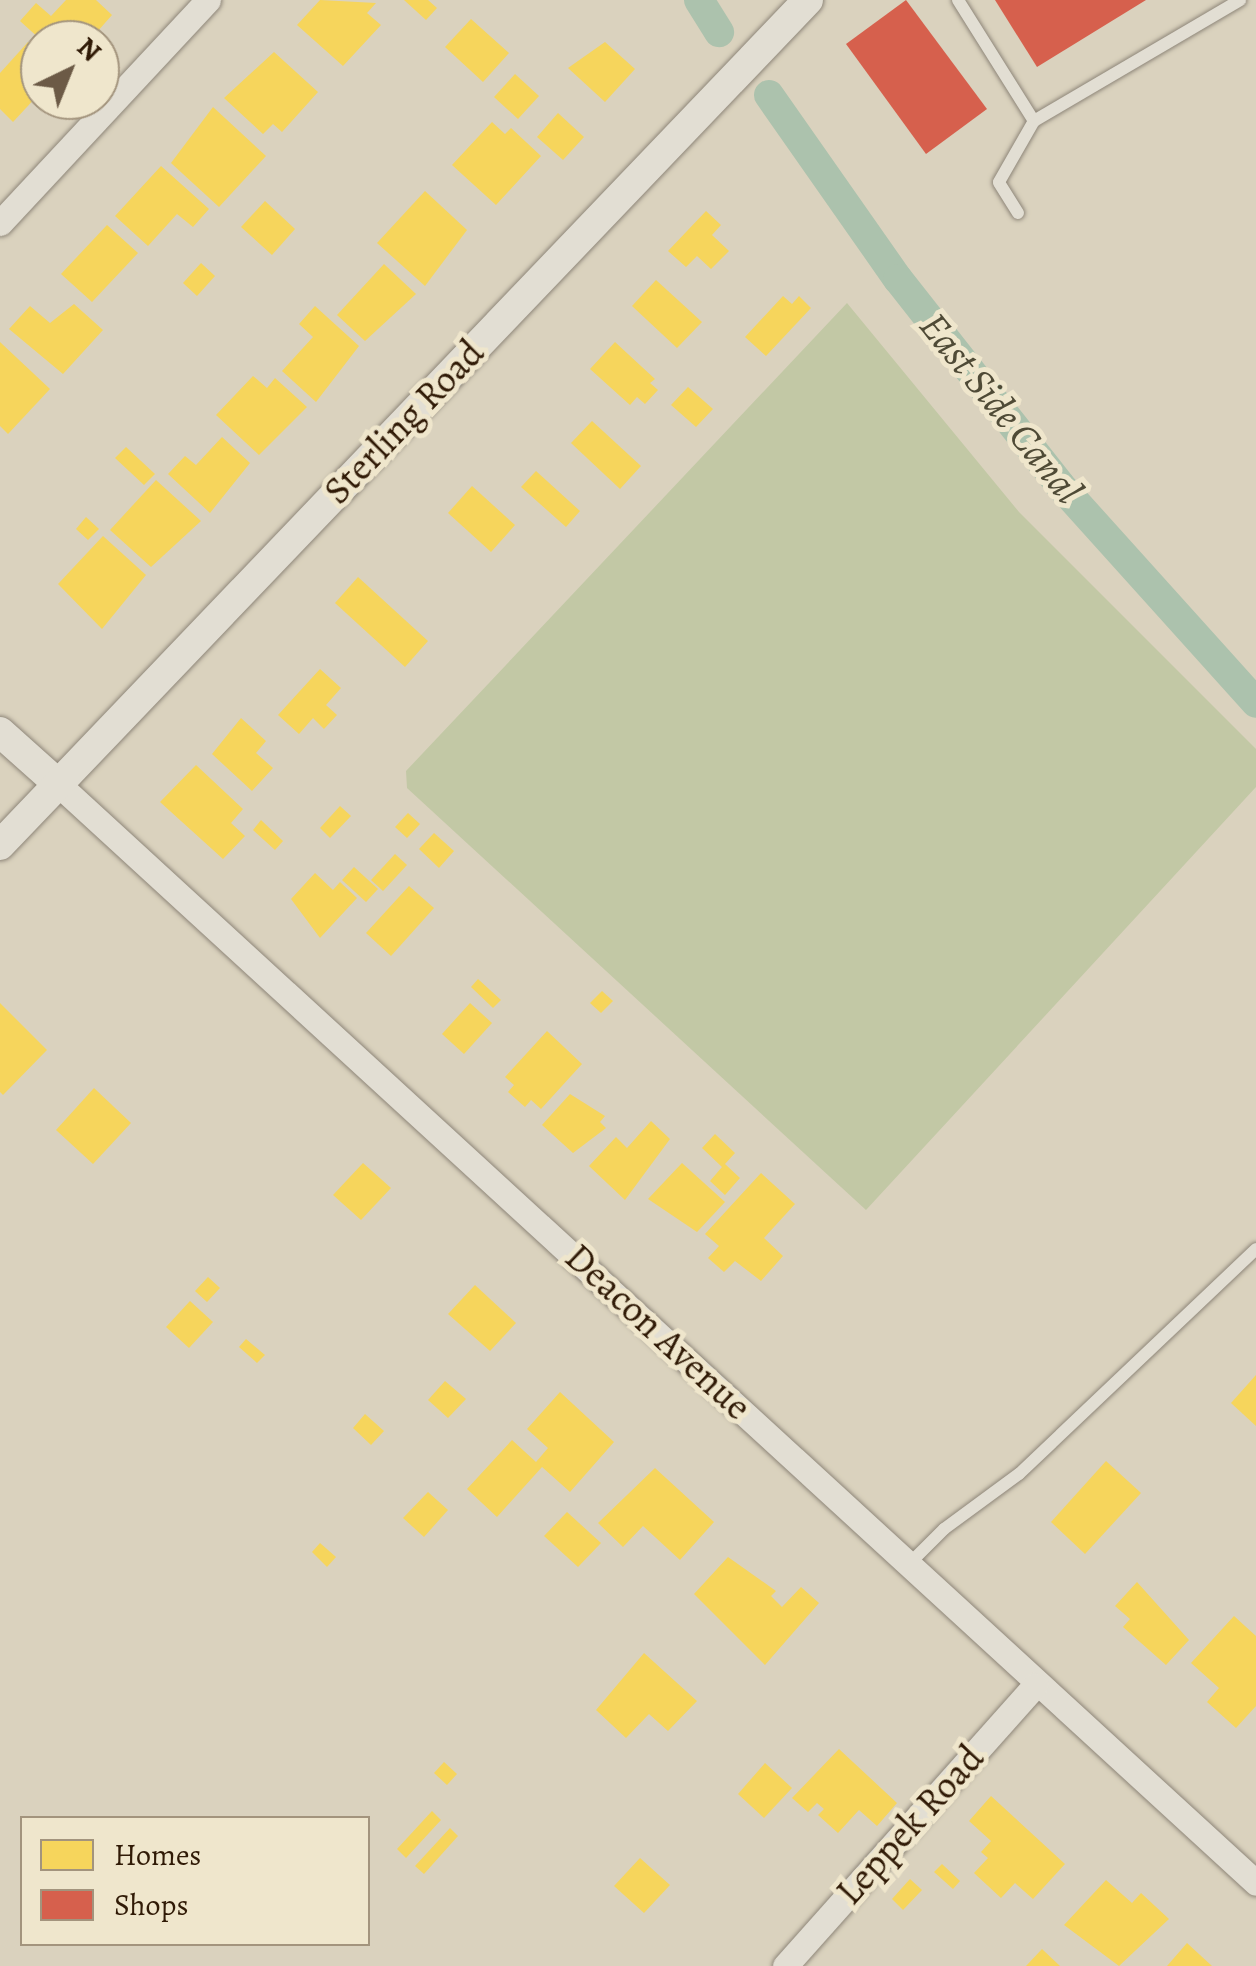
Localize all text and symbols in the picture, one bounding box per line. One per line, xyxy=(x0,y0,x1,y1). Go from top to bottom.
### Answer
north arrow xyxy=(20,20,120,120)
text: N xyxy=(69,29,110,70)
water label: East Side Canal xyxy=(909,303,1093,513)
street label: Sterling Road xyxy=(314,330,494,514)
street label: Deacon Avenue xyxy=(556,1234,760,1430)
street label: Leppek Road xyxy=(826,1736,994,1914)
legend xyxy=(20,1816,370,1946)
text: Homes xyxy=(114,1835,201,1875)
text: Shops xyxy=(114,1885,188,1925)

